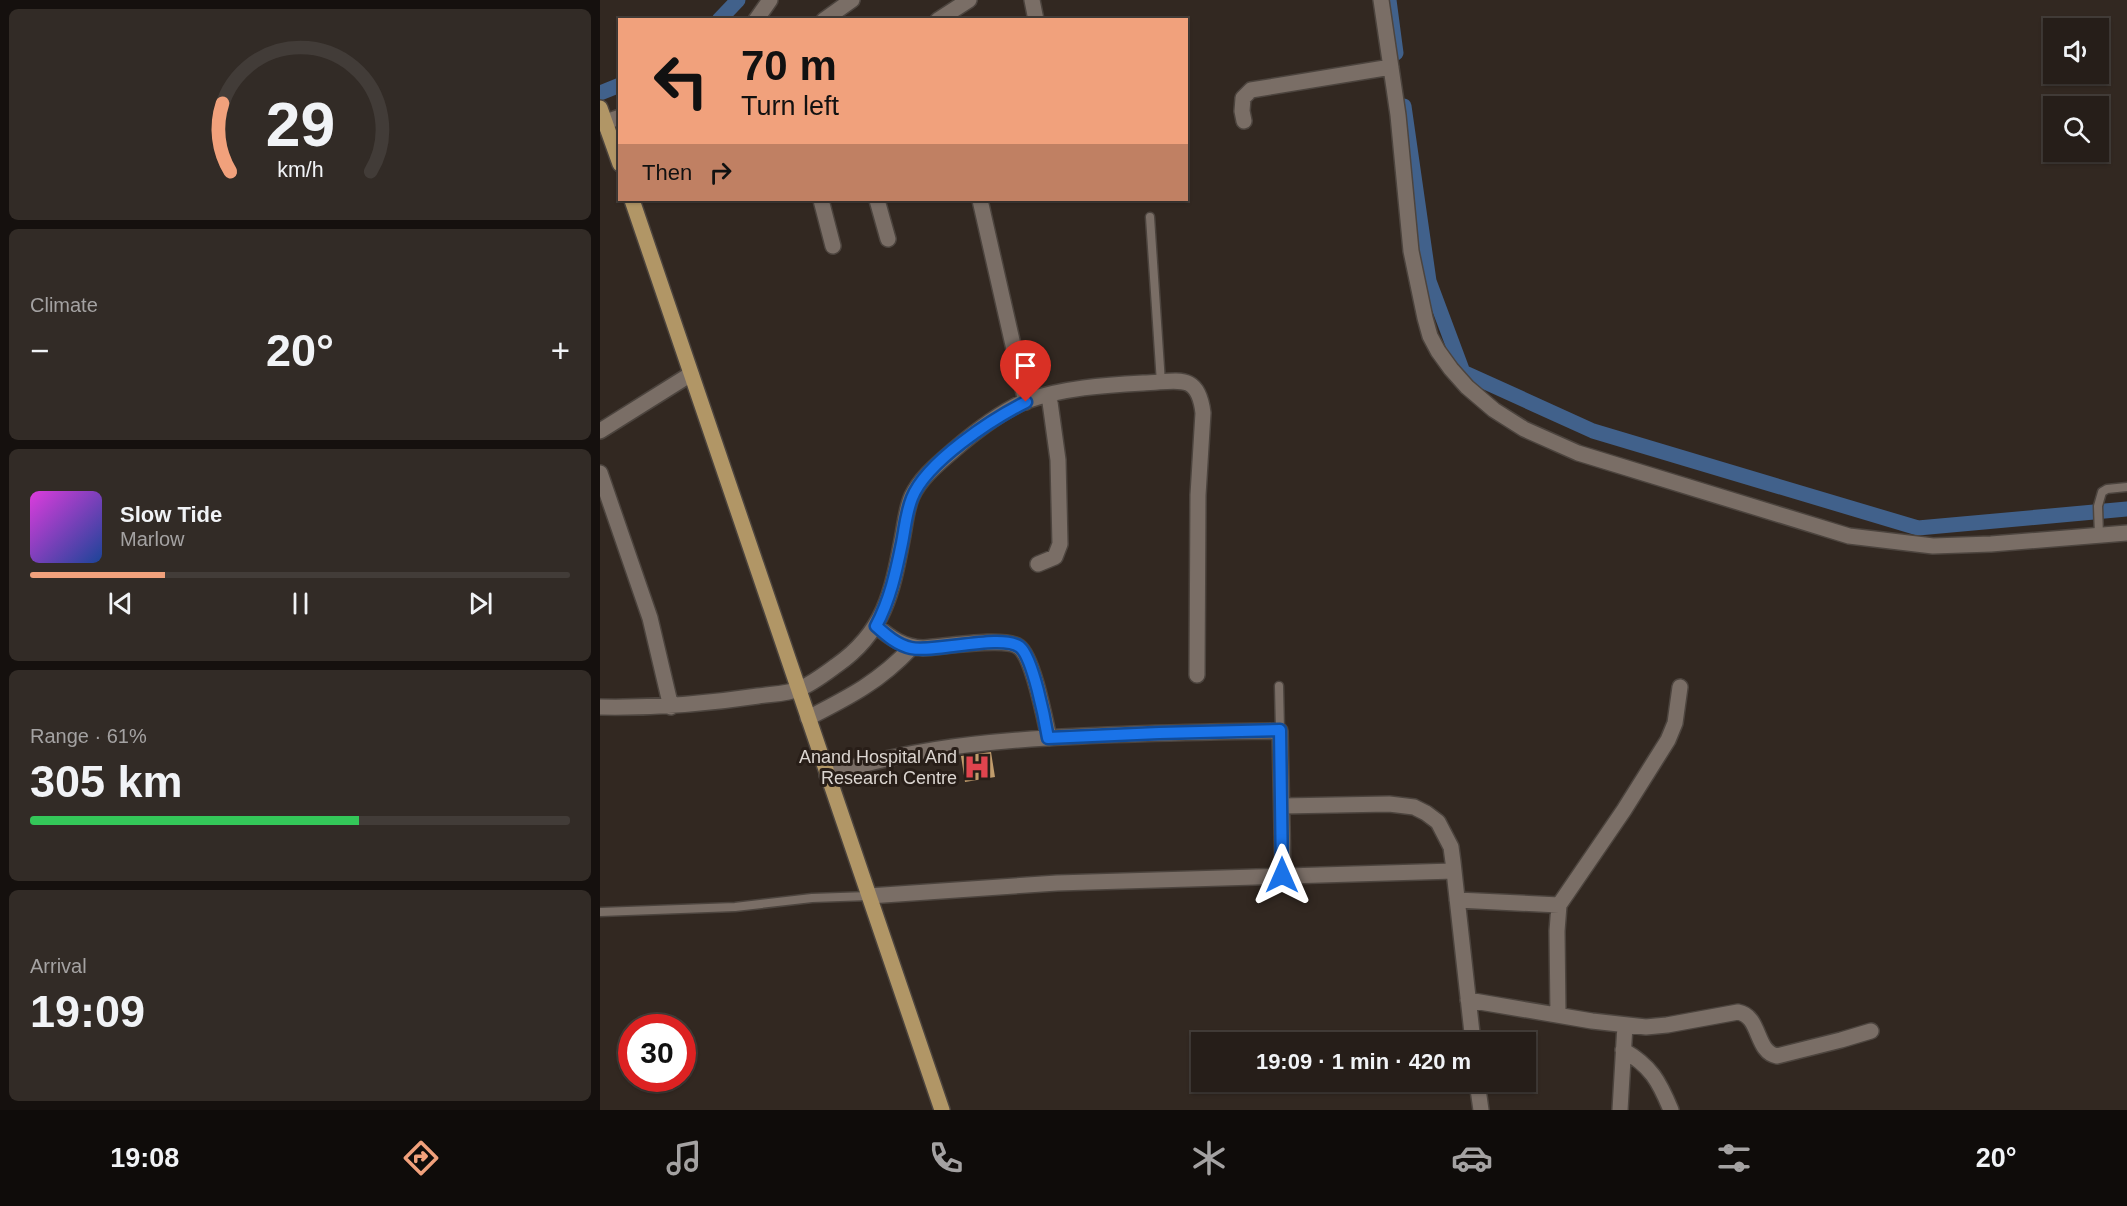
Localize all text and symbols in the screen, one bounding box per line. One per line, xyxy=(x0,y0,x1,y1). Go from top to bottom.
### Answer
map controls xyxy=(2043,18,2109,162)
button: sound xyxy=(2043,18,2109,84)
icon: left xyxy=(642,42,720,120)
text: 70 m xyxy=(741,42,837,89)
text: 29 xyxy=(265,90,335,159)
text: Turn left xyxy=(741,91,839,121)
button: search xyxy=(2043,96,2109,162)
icon: right xyxy=(704,156,737,189)
text: km/h xyxy=(277,158,323,182)
text: Then xyxy=(642,160,692,185)
text: Climate xyxy=(30,294,98,316)
text: 20° xyxy=(266,325,334,376)
text: − xyxy=(30,332,49,369)
text: + xyxy=(551,332,570,369)
pin xyxy=(1000,340,1051,402)
icon: arrive xyxy=(1009,349,1042,382)
text: Slow Tide xyxy=(120,502,222,527)
text: Marlow xyxy=(120,528,184,550)
icon: previous xyxy=(104,587,137,620)
icon: pause xyxy=(284,587,317,620)
icon: next xyxy=(464,587,497,620)
text: Range · 61% xyxy=(30,725,147,747)
place label: Anand Hospital And Research Centre xyxy=(799,747,957,788)
hospital icon: Anand Hospital And Research Centre xyxy=(962,752,992,782)
text: 305 km xyxy=(30,756,183,807)
position arrow xyxy=(1250,843,1314,907)
text: Arrival xyxy=(30,955,87,977)
text: 19:09 xyxy=(30,986,145,1037)
speed limit sign: 30 xyxy=(618,1014,696,1092)
text: 19:09 · 1 min · 420 m xyxy=(1256,1049,1471,1074)
icon: directions xyxy=(400,1137,442,1179)
icon: music xyxy=(663,1137,705,1179)
icon: phone xyxy=(925,1137,967,1179)
icon: climate xyxy=(1188,1137,1230,1179)
icon: car xyxy=(1451,1137,1493,1179)
icon: filters xyxy=(1713,1137,1755,1179)
text: 19:08 xyxy=(110,1143,179,1173)
text: 20° xyxy=(1976,1143,2017,1173)

